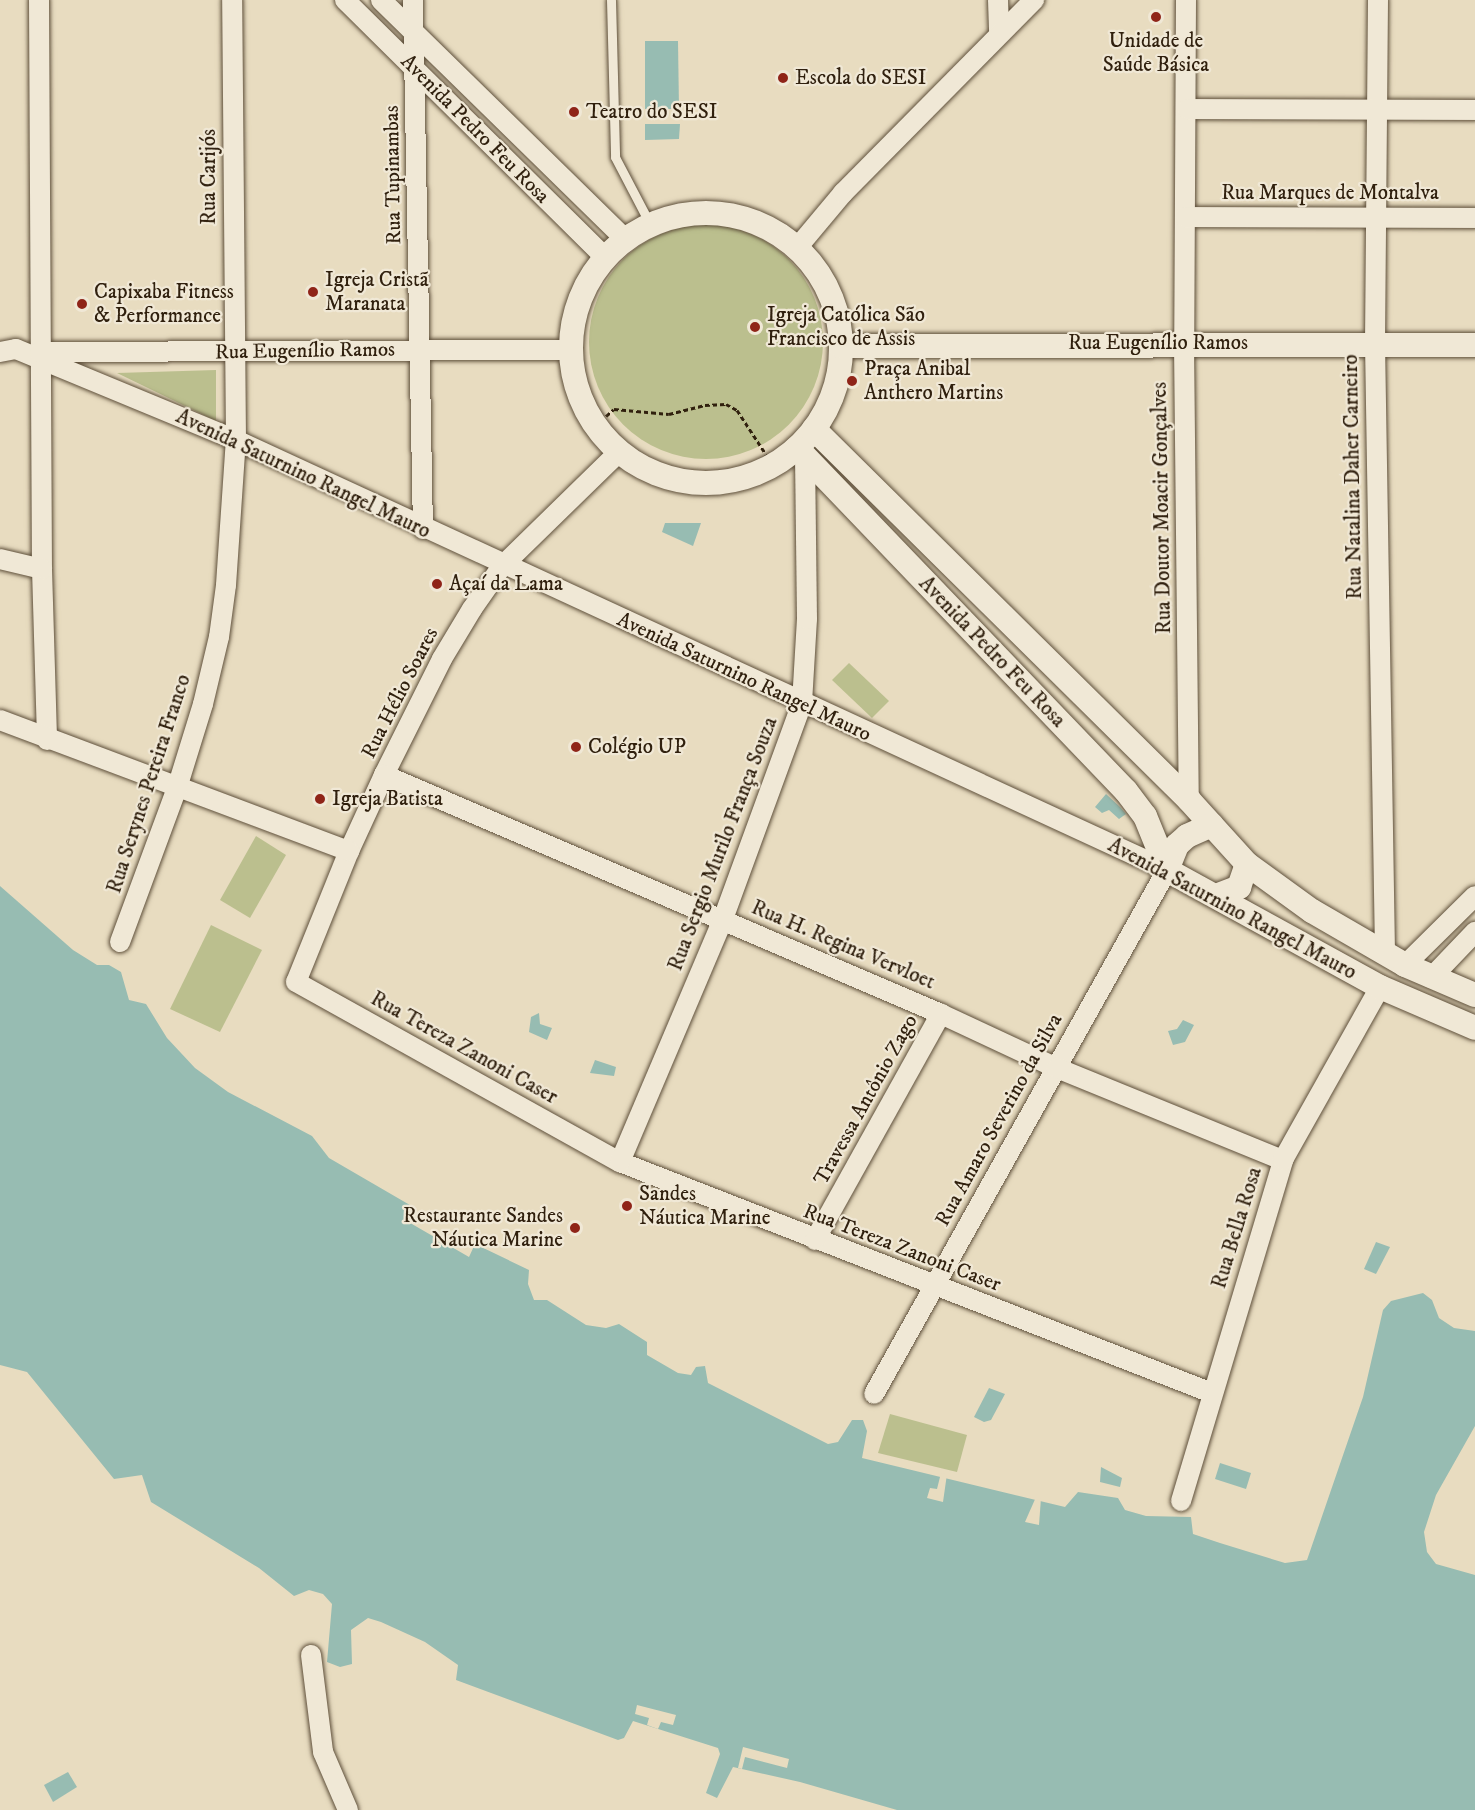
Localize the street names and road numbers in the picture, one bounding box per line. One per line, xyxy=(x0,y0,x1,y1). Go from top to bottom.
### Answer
street label: Avenida Pedro Feu Rosa xyxy=(395,49,555,209)
street label: Rua Tupinambas xyxy=(379,105,407,245)
street label: Rua Carijós xyxy=(196,129,222,225)
street label: Rua Marques de Montalva xyxy=(1221,180,1439,206)
street label: Rua Eugenílio Ramos xyxy=(1068,330,1248,356)
street label: Rua Eugenílio Ramos xyxy=(215,337,395,365)
street label: Rua Natalina Daher Carneiro xyxy=(1338,354,1368,600)
street label: Rua Doutor Moacir Gonçalves xyxy=(1147,382,1177,634)
street label: Avenida Saturnino Rangel Mauro xyxy=(172,404,434,544)
street label: Avenida Pedro Feu Rosa xyxy=(913,571,1071,733)
street label: Avenida Saturnino Rangel Mauro xyxy=(613,607,875,747)
street label: Rua Hélio Soares xyxy=(356,623,444,763)
street label: Rua Serynes Pereira Franco xyxy=(102,671,196,897)
street label: Rua Sergio Murilo França Souza xyxy=(663,713,783,975)
street label: Avenida Saturnino Rangel Mauro xyxy=(1104,833,1360,985)
street label: Rua H. Regina Vervloet xyxy=(747,895,939,995)
street label: Rua Tereza Zanoni Caser xyxy=(366,986,562,1110)
street label: Rua Amaro Severino da Silva xyxy=(930,1009,1068,1231)
street label: Travessa Antônio Zago xyxy=(809,1010,923,1190)
street label: Rua Bella Rosa xyxy=(1207,1164,1267,1292)
street label: Rua Tereza Zanoni Caser xyxy=(800,1199,1004,1297)

